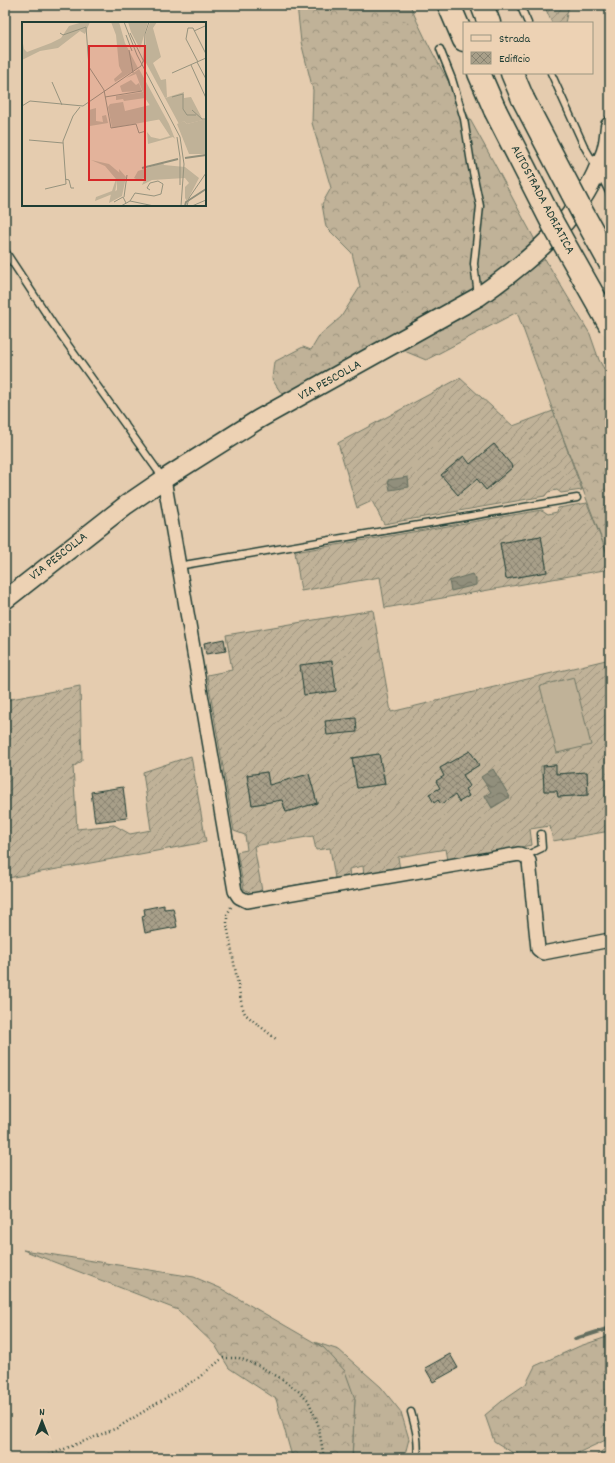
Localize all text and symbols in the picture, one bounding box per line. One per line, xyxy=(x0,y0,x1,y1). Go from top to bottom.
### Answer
inset map xyxy=(22,22,206,206)
legend xyxy=(463,22,593,74)
text: Strada xyxy=(499,31,530,48)
text: Edificio xyxy=(499,51,530,68)
street label: AUTOSTRADA ADRIATICA xyxy=(505,142,579,258)
street label: VIA PESCOLLA xyxy=(295,356,365,406)
street label: VIA PESCOLLA xyxy=(26,528,92,586)
north arrow xyxy=(22,1401,62,1441)
text: N xyxy=(39,1405,45,1421)

